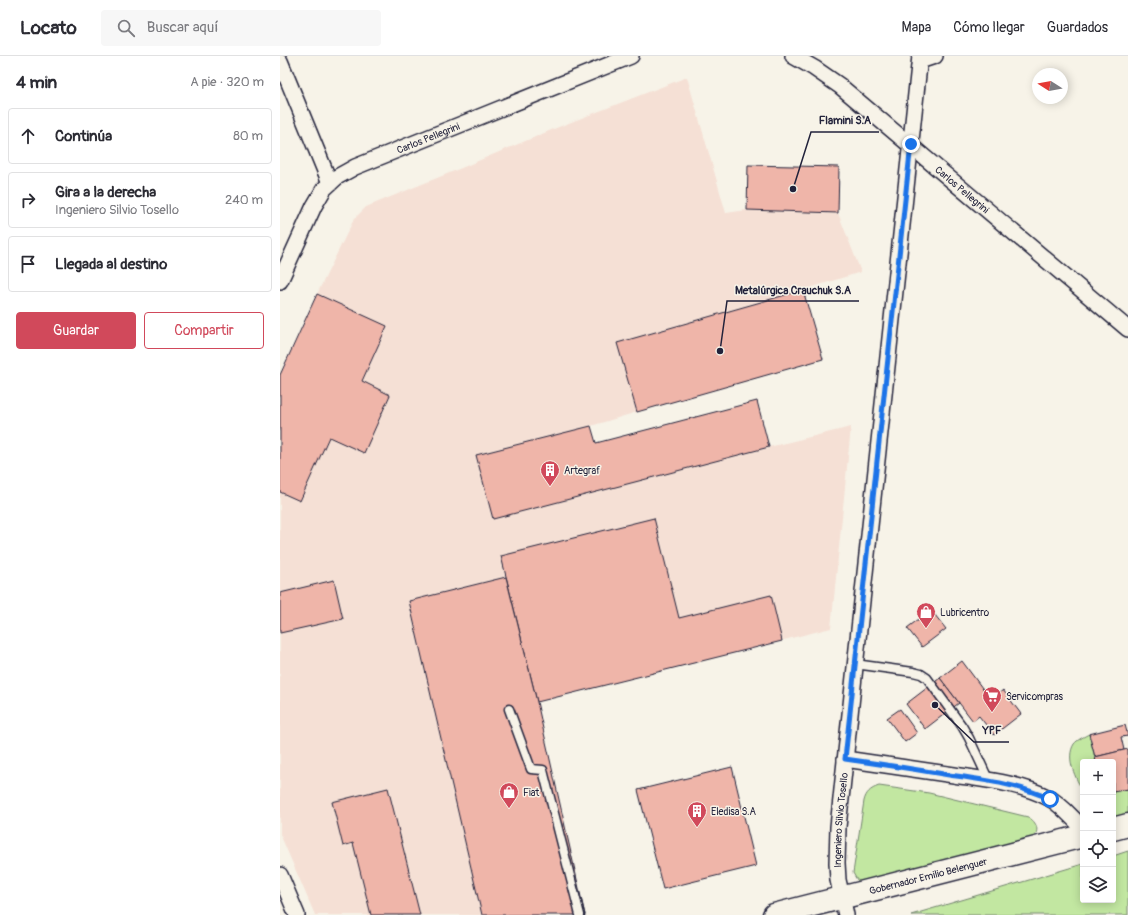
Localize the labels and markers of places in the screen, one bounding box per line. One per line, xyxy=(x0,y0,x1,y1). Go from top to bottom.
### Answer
callout: Flamini S.A xyxy=(811,109,879,132)
callout: Metalúrgica Crauchuk S.A xyxy=(727,278,859,301)
building icon: Artegraf xyxy=(539,459,561,487)
place label: Artegraf xyxy=(564,465,600,477)
shop icon: Lubricentro xyxy=(915,601,937,629)
place label: Lubricentro xyxy=(940,607,990,619)
supermarket icon: Servicompras xyxy=(981,685,1003,713)
place label: Servicompras xyxy=(1006,691,1064,703)
callout: YPF xyxy=(974,719,1009,742)
shop icon: Fiat xyxy=(498,781,520,809)
place label: Fiat xyxy=(523,787,540,799)
building icon: Eledisa S.A xyxy=(686,800,708,828)
place label: Eledisa S.A xyxy=(711,806,757,818)

